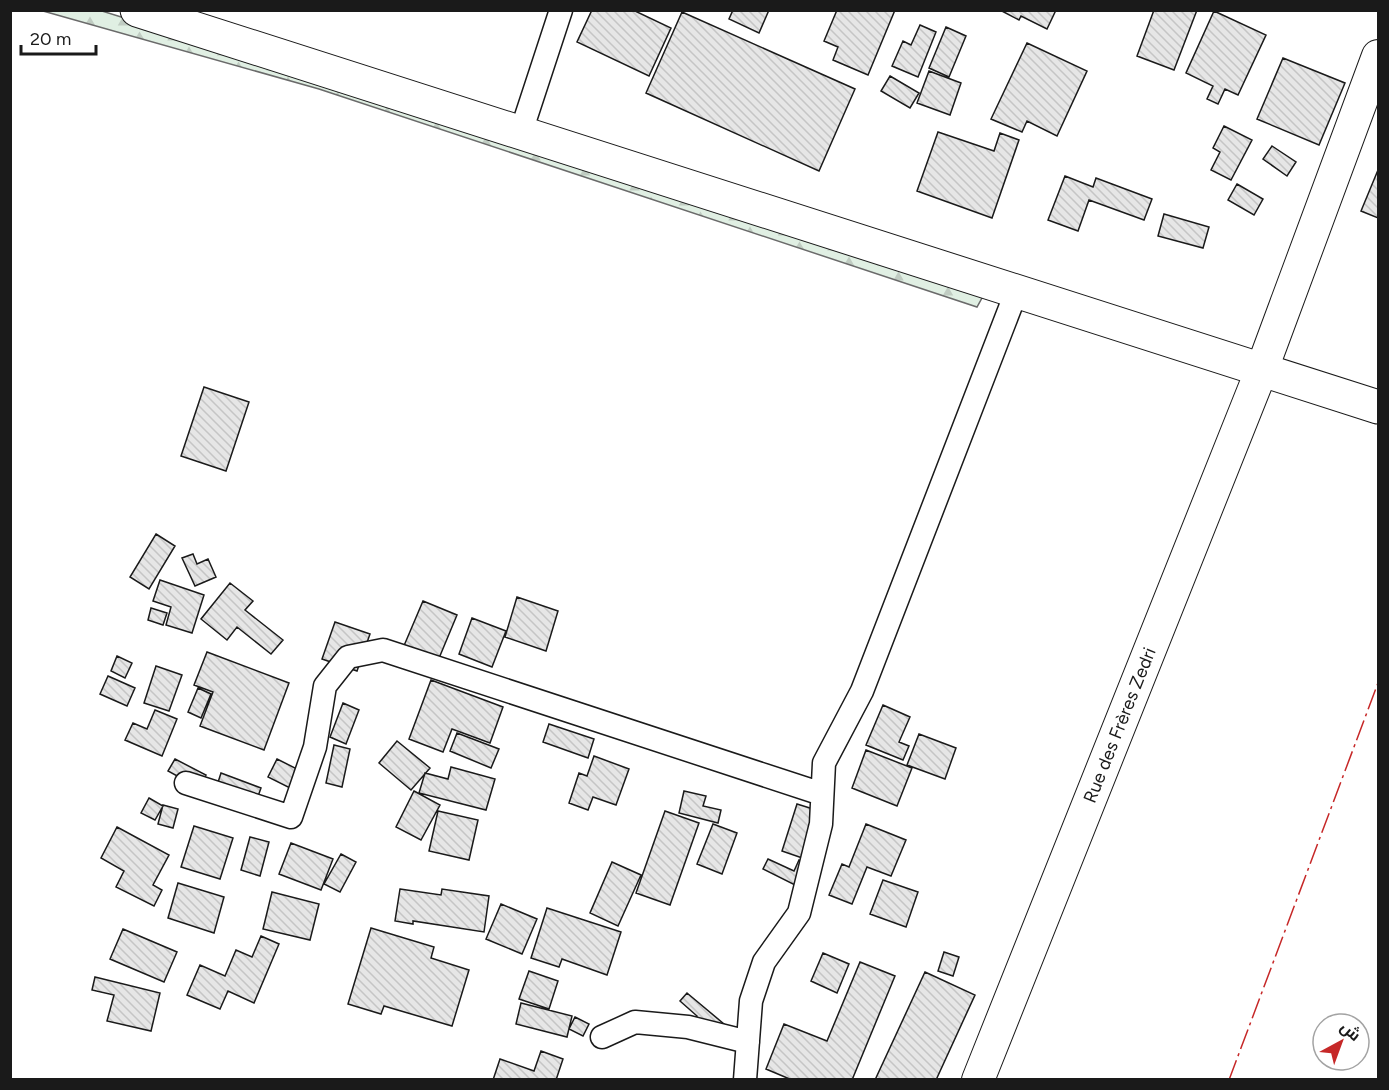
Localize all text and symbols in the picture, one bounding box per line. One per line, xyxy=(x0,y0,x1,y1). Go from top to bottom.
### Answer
scale bar xyxy=(21,18,96,56)
text: 20 m xyxy=(30,28,71,50)
street label: Rue des Frères Zedri xyxy=(1079,644,1161,806)
north arrow xyxy=(1311,1012,1371,1072)
text: ش xyxy=(1337,1017,1364,1045)

